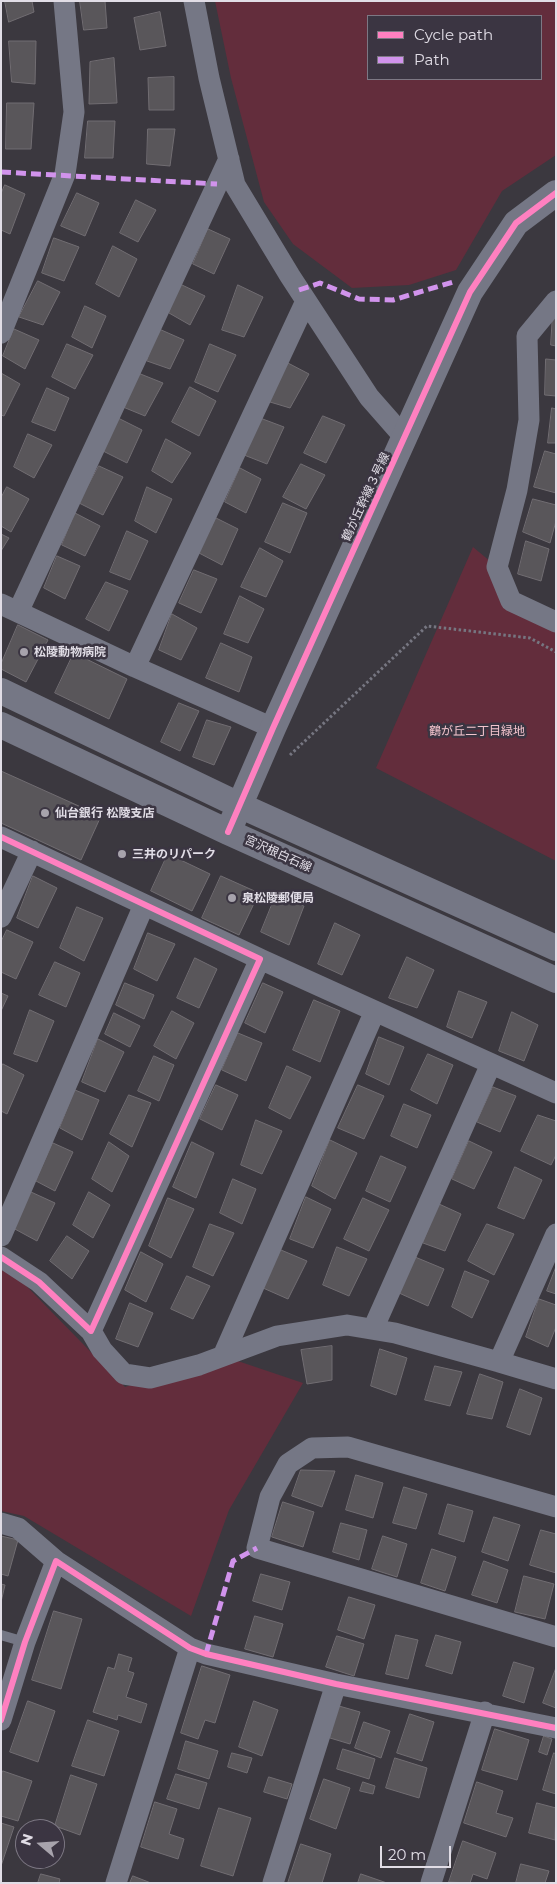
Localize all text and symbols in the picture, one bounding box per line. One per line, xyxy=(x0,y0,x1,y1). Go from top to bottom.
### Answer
legend xyxy=(367,15,542,80)
text: Cycle path xyxy=(414,25,493,44)
text: Path xyxy=(414,50,450,69)
street label: 鶴が丘幹線３号線 xyxy=(339,450,393,544)
place label: 松陵動物病院 xyxy=(34,645,106,659)
marker: 松陵動物病院 xyxy=(18,646,30,658)
park label: 鶴が丘二丁目緑地 xyxy=(429,724,525,738)
place label: 仙台銀行 松陵支店 xyxy=(55,806,154,820)
marker: 仙台銀行 松陵支店 xyxy=(39,807,51,819)
street label: 宮沢根白石線 xyxy=(242,833,314,875)
place label: 三井のリパーク xyxy=(132,847,216,861)
marker: 三井のリパーク xyxy=(116,848,128,860)
place label: 泉松陵郵便局 xyxy=(242,891,314,905)
marker: 泉松陵郵便局 xyxy=(226,892,238,904)
north arrow xyxy=(15,1819,65,1869)
text: N xyxy=(16,1832,37,1848)
scale bar xyxy=(382,1836,453,1868)
text: 20 m xyxy=(388,1845,426,1864)

